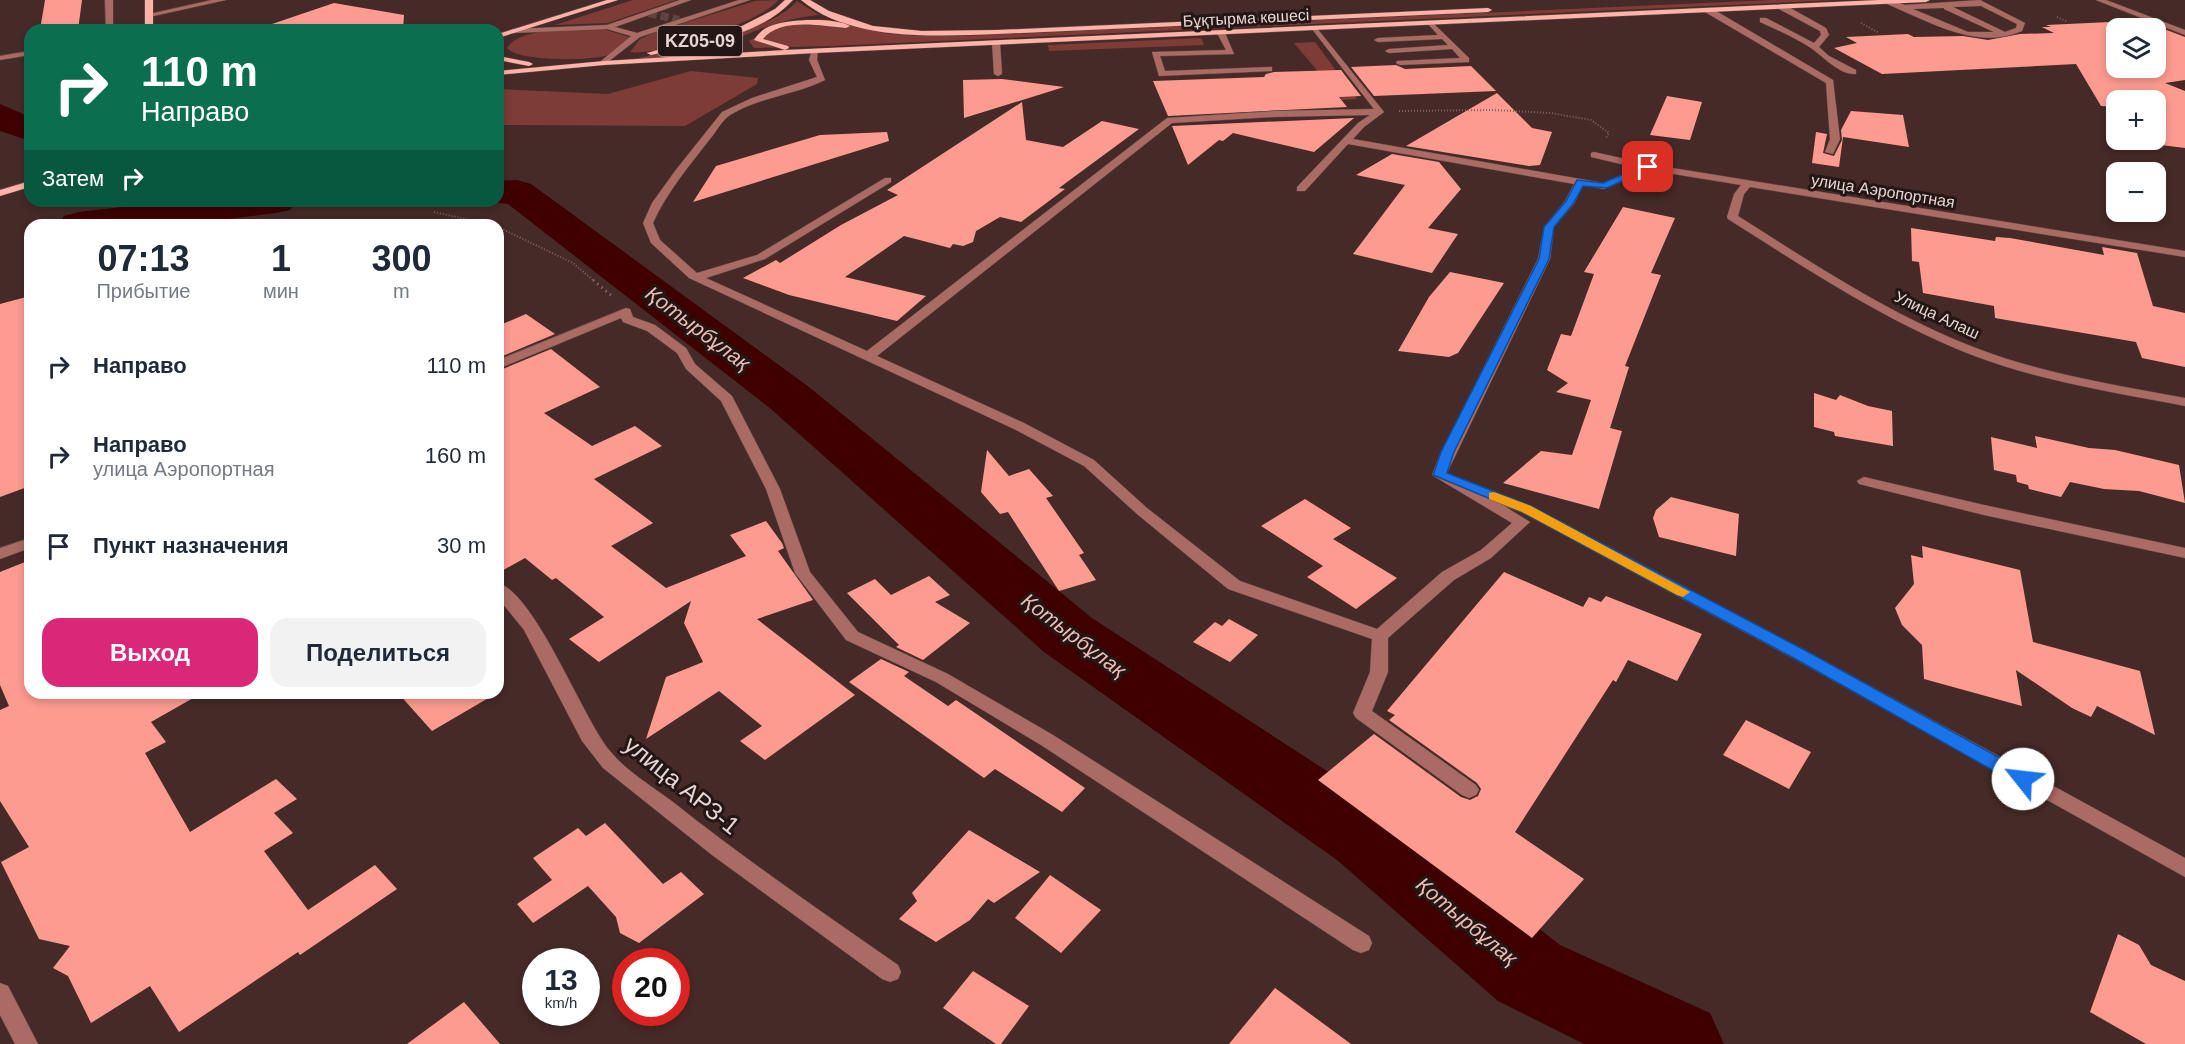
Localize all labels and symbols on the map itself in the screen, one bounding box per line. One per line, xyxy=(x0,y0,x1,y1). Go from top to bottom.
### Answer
street label: Бұқтырма көшесі xyxy=(1182,6,1310,30)
road number: KZ05-09 xyxy=(658,26,742,56)
pin xyxy=(1622,141,1673,192)
street label: улица Аэропортная xyxy=(1810,171,1956,211)
water label: Қотырбұлақ xyxy=(641,281,755,375)
street label: Улица Алаш xyxy=(1892,288,1982,342)
water label: Қотырбұлақ xyxy=(1017,588,1131,682)
street label: улица АРЗ-1 xyxy=(619,730,745,840)
position arrow xyxy=(1991,747,2055,811)
water label: Қотырбұлақ xyxy=(1412,872,1523,970)
speed limit sign: 20 xyxy=(612,948,690,1026)

